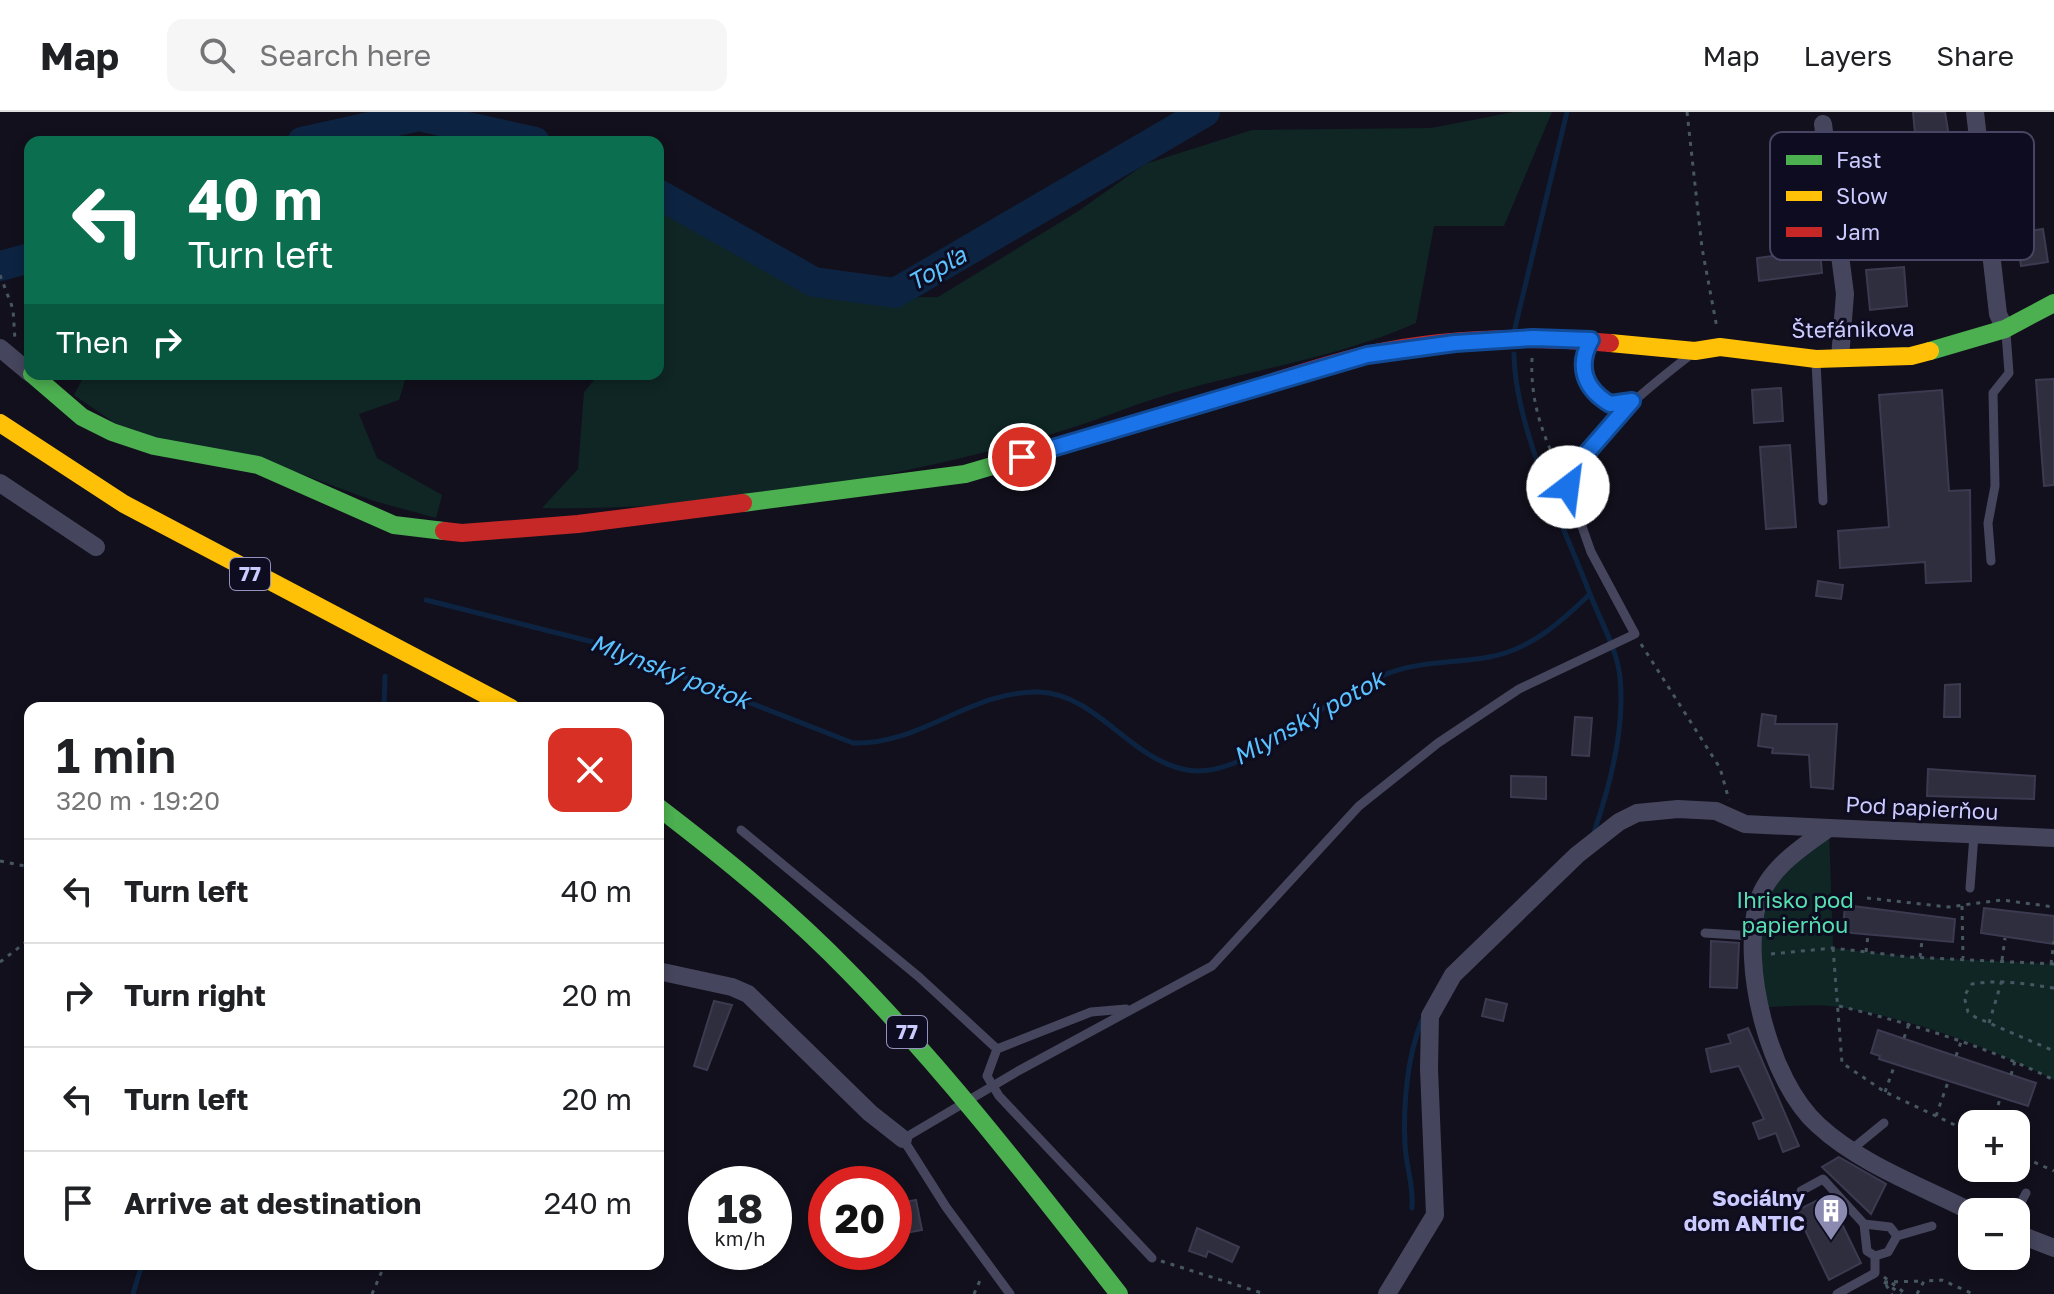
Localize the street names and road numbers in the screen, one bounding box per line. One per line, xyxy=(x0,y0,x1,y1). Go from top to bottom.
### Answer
street label: Štefánikova xyxy=(1791,314,1915,343)
road number: 77 xyxy=(230,558,270,590)
street label: Pod papierňou xyxy=(1845,790,1999,825)
road number: 77 xyxy=(887,1016,927,1048)

